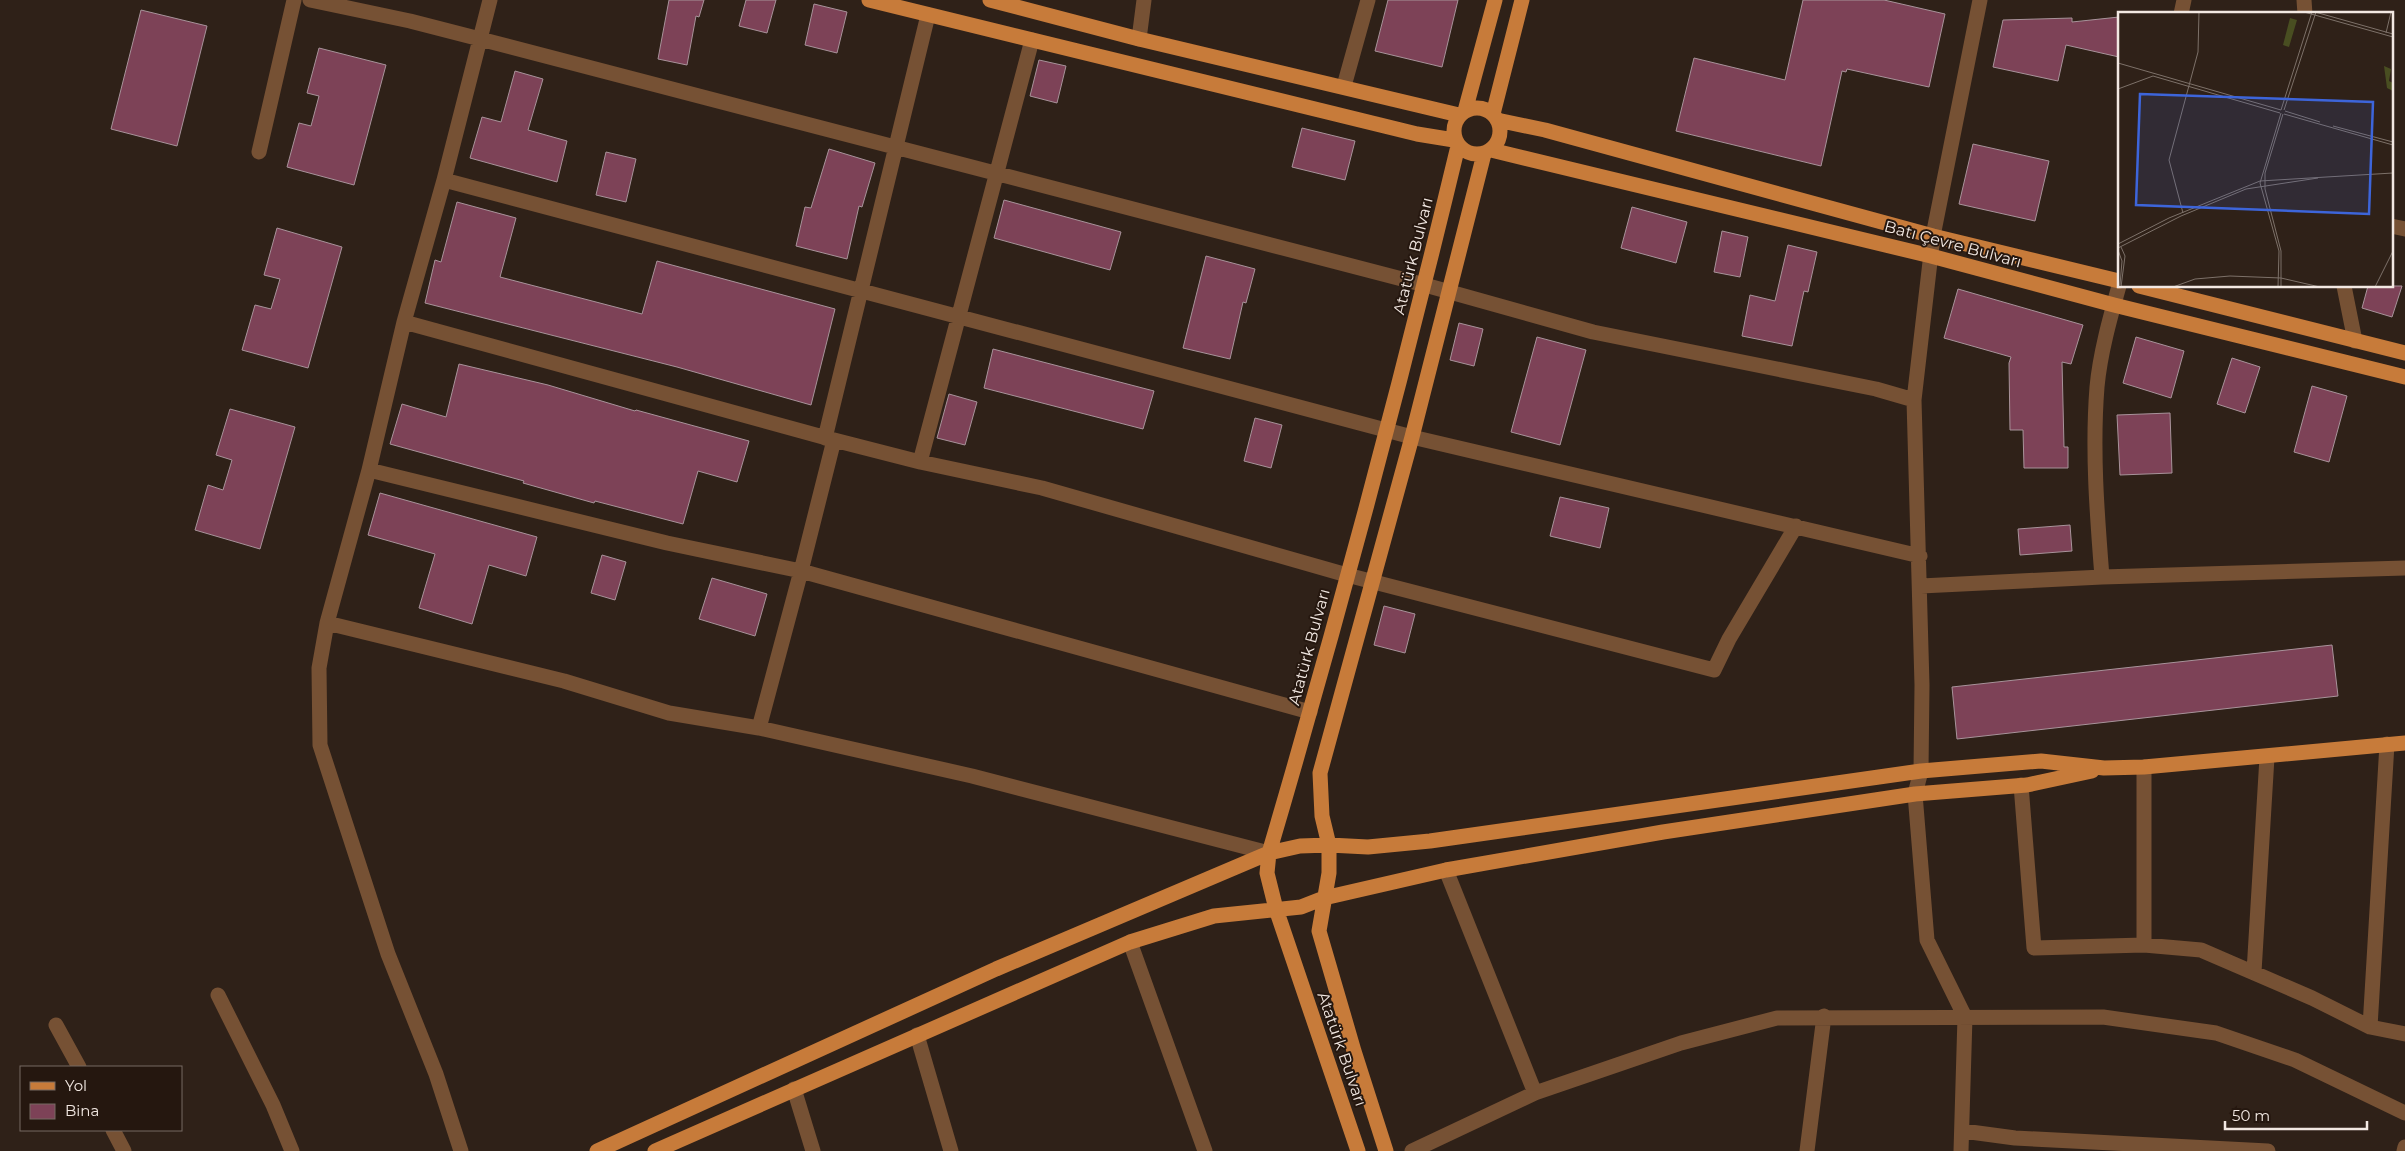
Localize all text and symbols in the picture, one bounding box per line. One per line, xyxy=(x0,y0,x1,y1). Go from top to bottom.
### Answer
inset map xyxy=(2118,12,2392,288)
street label: Atatürk Bulvarı xyxy=(1389,196,1437,316)
street label: Batı Çevre Bulvarı xyxy=(1882,217,2024,271)
street label: Atatürk Bulvarı xyxy=(1284,587,1334,707)
street label: Atatürk Bulvarı xyxy=(1314,989,1370,1109)
legend xyxy=(20,1066,182,1131)
text: Yol xyxy=(65,1076,87,1095)
scale bar xyxy=(2225,1098,2368,1130)
text: Bina xyxy=(65,1101,99,1120)
text: 50 m xyxy=(2232,1106,2270,1125)

